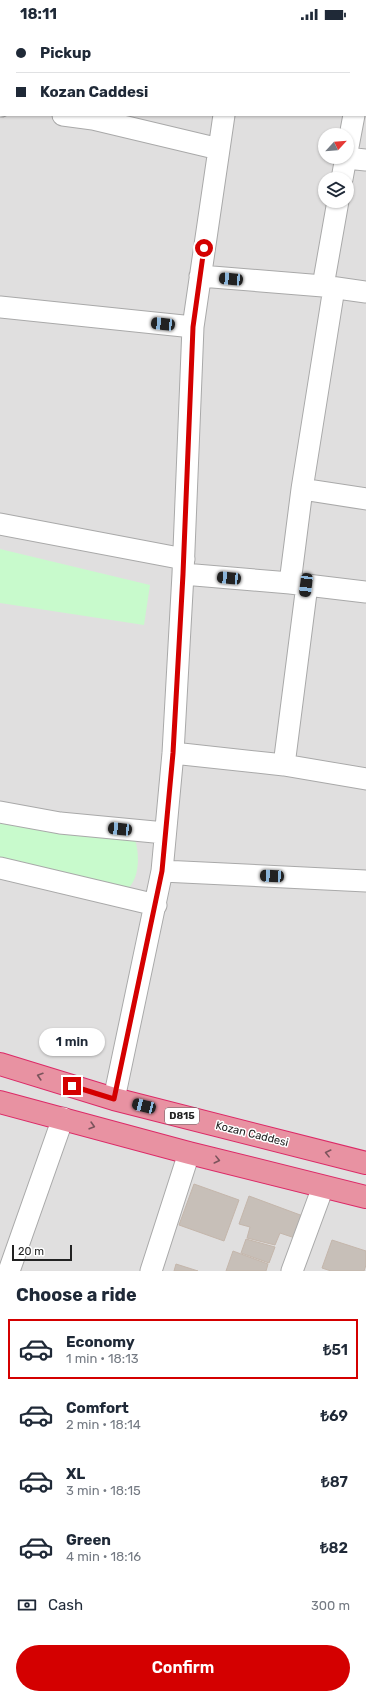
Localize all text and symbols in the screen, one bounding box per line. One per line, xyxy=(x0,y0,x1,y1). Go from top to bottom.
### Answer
text: 18:11 xyxy=(20,5,57,23)
text: Pickup xyxy=(40,44,91,62)
text: Kozan Caddesi xyxy=(40,83,148,101)
north arrow xyxy=(318,128,354,164)
map controls xyxy=(318,128,354,208)
button: layers xyxy=(318,172,354,208)
route start xyxy=(195,239,213,257)
car xyxy=(219,272,243,286)
car xyxy=(150,317,176,331)
car xyxy=(217,571,241,585)
car xyxy=(299,572,313,598)
car xyxy=(107,822,133,836)
car xyxy=(260,869,284,883)
callout: 1 min xyxy=(39,1028,105,1056)
text: 1 min xyxy=(56,1034,88,1049)
one-way arrow xyxy=(37,1072,44,1081)
route end xyxy=(63,1077,81,1095)
car xyxy=(131,1097,157,1115)
road number: D815 xyxy=(165,1108,199,1124)
street label: Kozan Caddesi xyxy=(214,1119,290,1149)
one-way arrow xyxy=(88,1121,95,1130)
one-way arrow xyxy=(325,1149,332,1158)
one-way arrow xyxy=(214,1156,220,1164)
scale bar xyxy=(12,1243,72,1262)
text: 20 m xyxy=(18,1245,44,1258)
text: Choose a ride xyxy=(16,1284,137,1306)
icon: car xyxy=(18,1331,54,1367)
text: Economy xyxy=(66,1333,135,1351)
text: ₺51 xyxy=(323,1341,348,1359)
text: 1 min · 18:13 xyxy=(66,1351,139,1366)
icon: car xyxy=(18,1397,54,1433)
text: Comfort xyxy=(66,1399,129,1417)
text: ₺69 xyxy=(320,1407,348,1425)
text: 2 min · 18:14 xyxy=(66,1417,141,1432)
icon: car xyxy=(18,1463,54,1499)
text: XL xyxy=(66,1465,85,1483)
text: ₺87 xyxy=(321,1473,348,1491)
text: 3 min · 18:15 xyxy=(66,1483,141,1498)
icon: car xyxy=(18,1529,54,1565)
text: Green xyxy=(66,1531,111,1549)
text: ₺82 xyxy=(320,1539,348,1557)
text: 4 min · 18:16 xyxy=(66,1549,141,1564)
icon: cash xyxy=(16,1594,38,1616)
text: Cash xyxy=(48,1596,83,1614)
text: 300 m xyxy=(311,1598,350,1613)
button: Confirm xyxy=(16,1645,350,1691)

